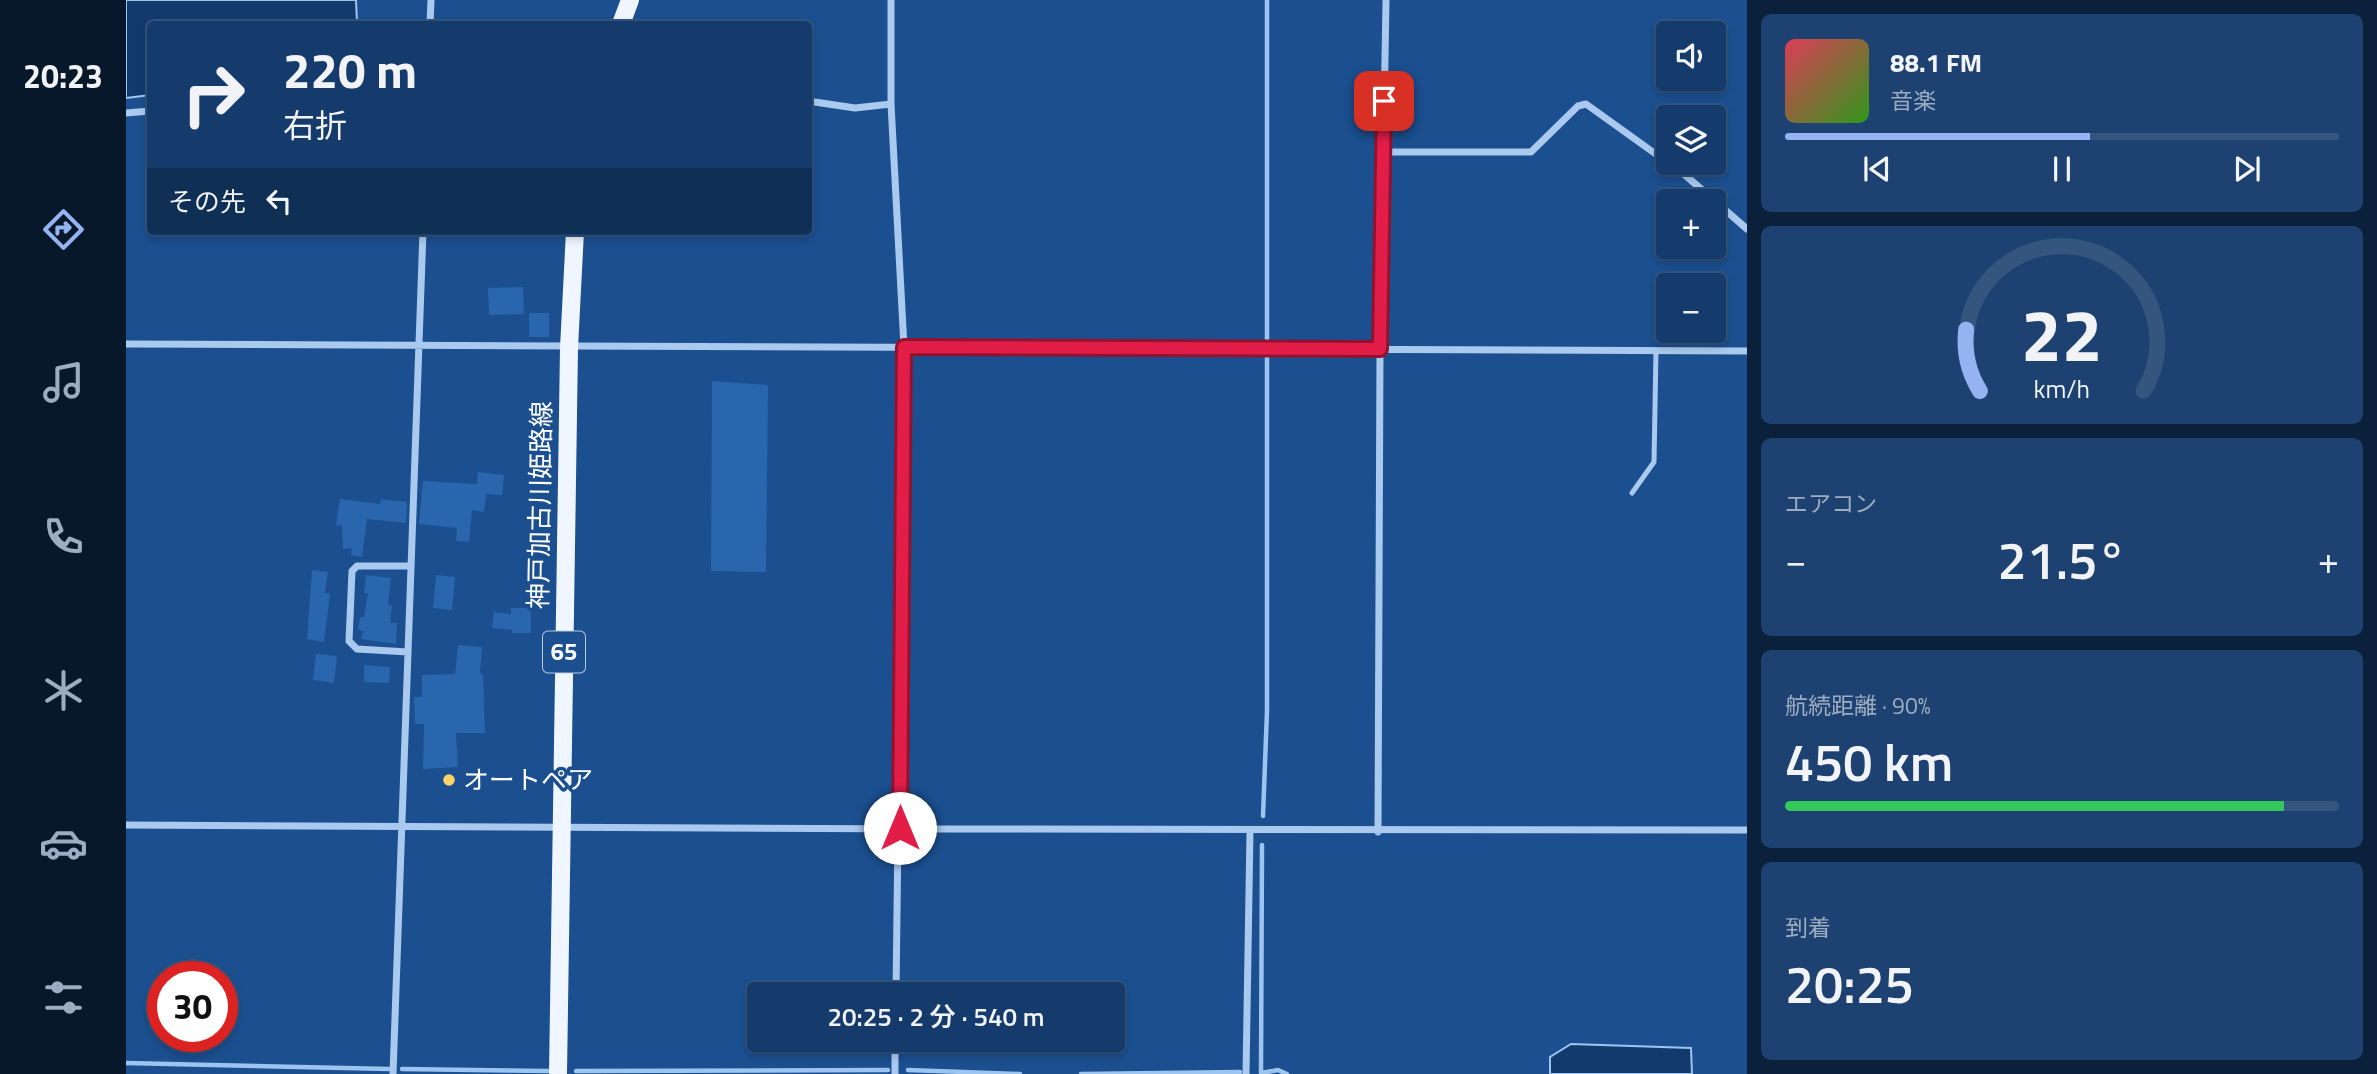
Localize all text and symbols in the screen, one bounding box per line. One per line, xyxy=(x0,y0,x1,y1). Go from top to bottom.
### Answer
map controls xyxy=(1656,21,1726,343)
button: sound xyxy=(1656,21,1726,91)
text: 220 m xyxy=(283,32,417,107)
text: 88.1 FM xyxy=(1890,43,1982,82)
icon: right xyxy=(168,49,259,140)
text: 20:23 xyxy=(23,52,103,100)
pin xyxy=(1354,71,1414,131)
icon: arrive xyxy=(1365,82,1403,120)
text: 音楽 xyxy=(1890,83,1936,118)
text: 右折 xyxy=(283,101,347,149)
button: layers xyxy=(1656,105,1726,175)
icon: previous xyxy=(1858,150,1896,188)
icon: pause xyxy=(2043,150,2081,188)
icon: next xyxy=(2228,150,2266,188)
text: その先 xyxy=(168,182,246,221)
icon: left xyxy=(260,182,298,220)
button: + xyxy=(1656,189,1726,259)
icon: directions xyxy=(39,205,88,254)
button: − xyxy=(1656,273,1726,343)
text: 22 xyxy=(2021,279,2103,389)
icon: music xyxy=(39,358,88,407)
text: km/h xyxy=(2034,370,2090,408)
street label: 神戸加古川姫路線 xyxy=(518,401,561,609)
text: エアコン xyxy=(1785,486,1877,521)
icon: phone xyxy=(39,512,88,561)
text: 21.5° xyxy=(1998,520,2126,599)
text: − xyxy=(1785,531,1806,589)
text: + xyxy=(2318,531,2339,589)
road number: 65 xyxy=(543,632,585,672)
icon: climate xyxy=(39,666,88,715)
text: 航続距離 · 90% xyxy=(1785,688,1931,723)
text: 450 km xyxy=(1785,722,1953,801)
place label: オートペア xyxy=(463,760,593,799)
marker: オートペア xyxy=(441,772,457,788)
position arrow xyxy=(863,791,937,865)
icon: car xyxy=(39,819,88,868)
text: 到着 xyxy=(1785,910,1831,945)
text: 20:25 xyxy=(1785,944,1914,1023)
speed limit sign: 30 xyxy=(147,961,238,1052)
icon: filters xyxy=(39,973,88,1022)
text: 20:25 · 2 分 · 540 m xyxy=(827,997,1045,1036)

